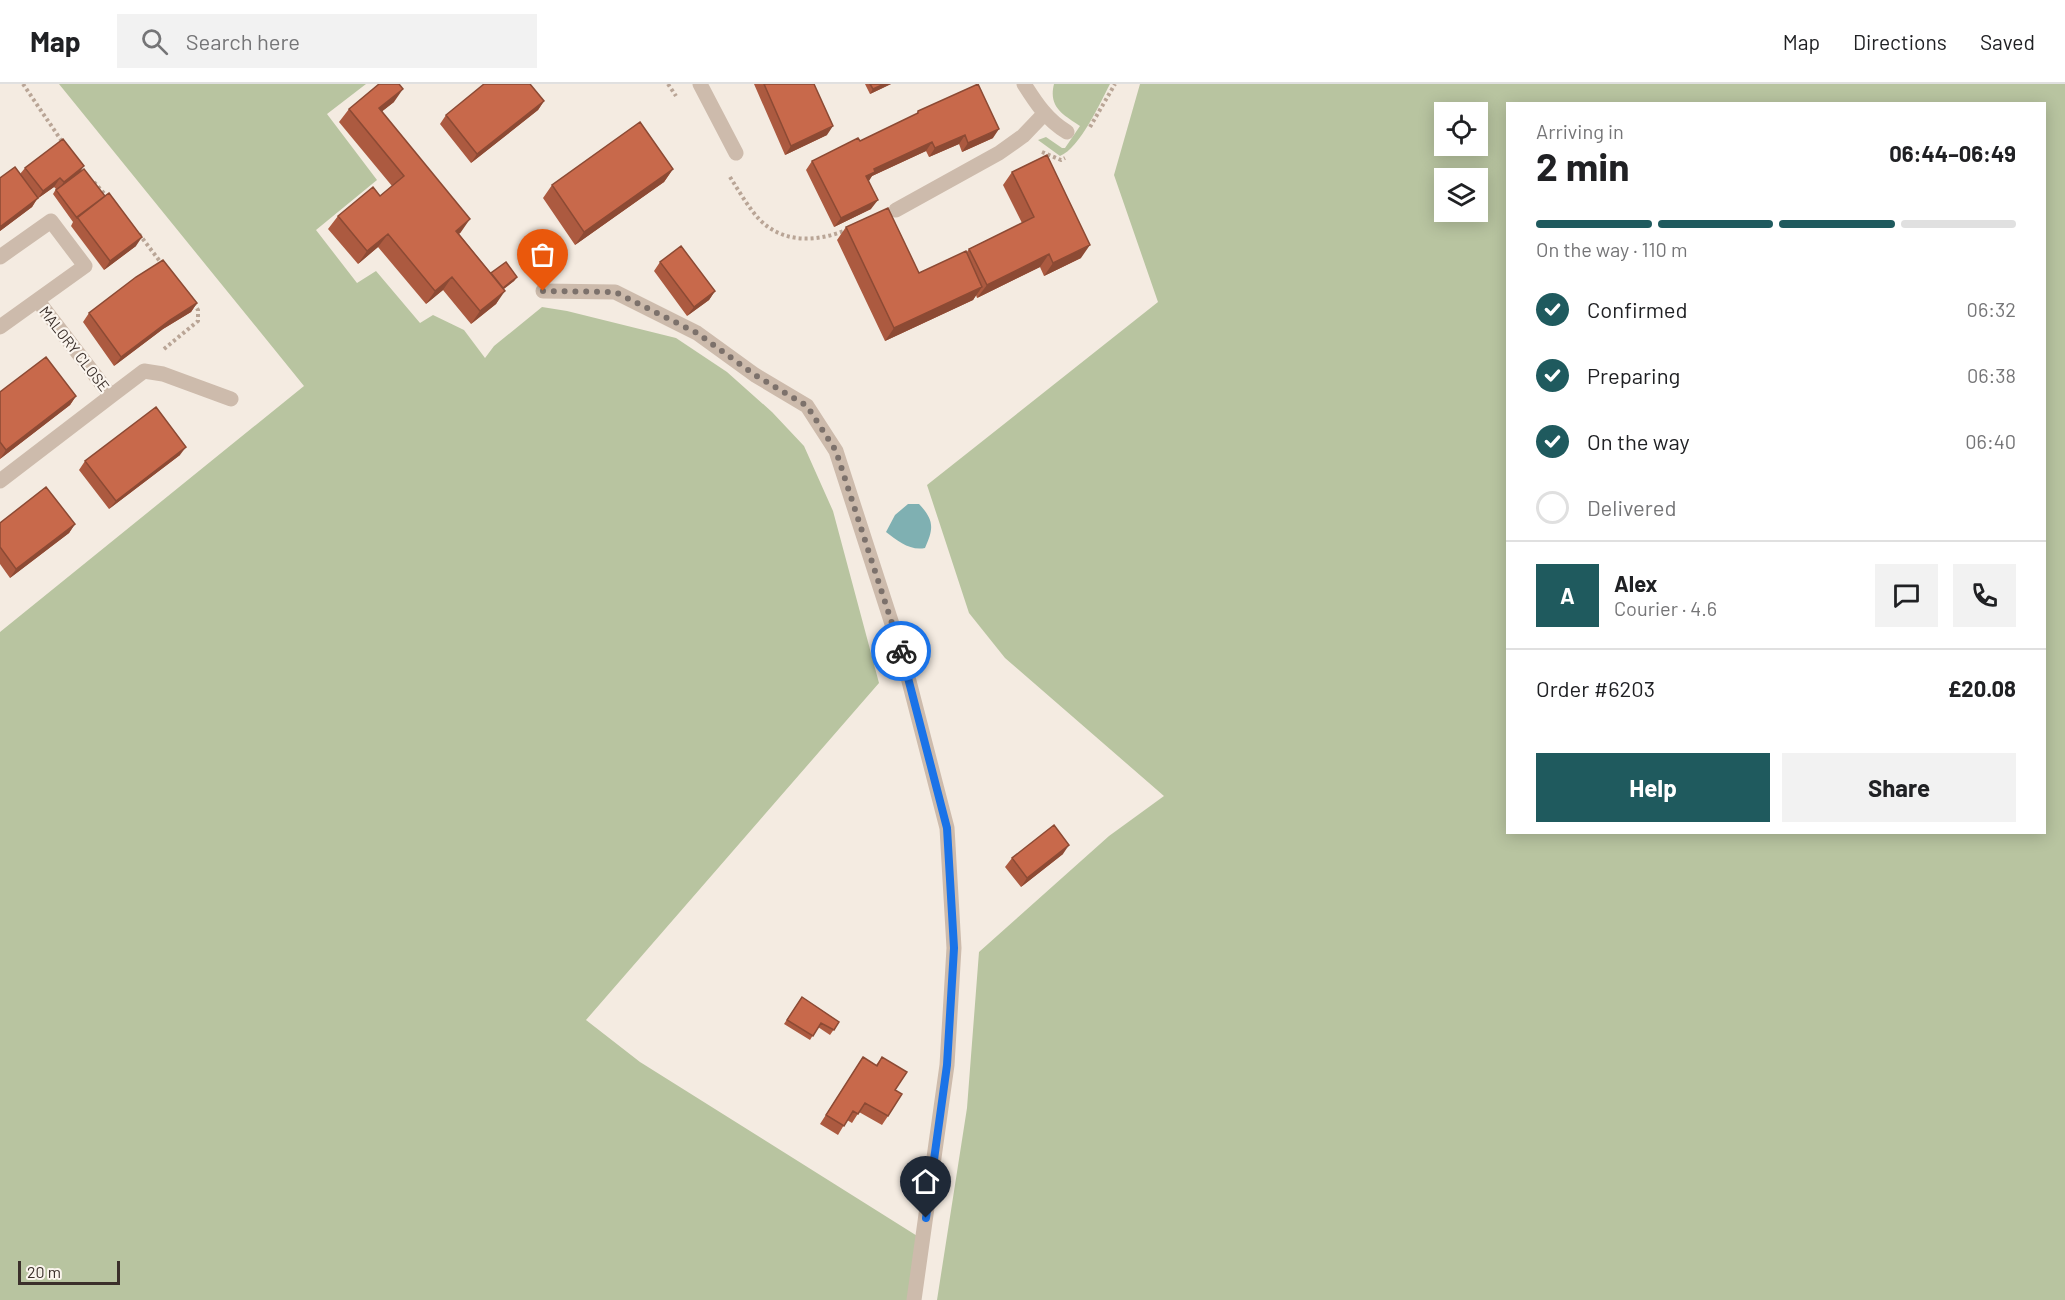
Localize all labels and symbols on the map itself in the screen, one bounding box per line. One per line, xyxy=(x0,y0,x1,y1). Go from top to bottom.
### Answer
pin xyxy=(517,229,568,291)
street label: MALORY CLOSE xyxy=(36,302,114,394)
courier xyxy=(871,621,931,681)
pin xyxy=(900,1156,951,1218)
scale bar xyxy=(18,1258,120,1286)

